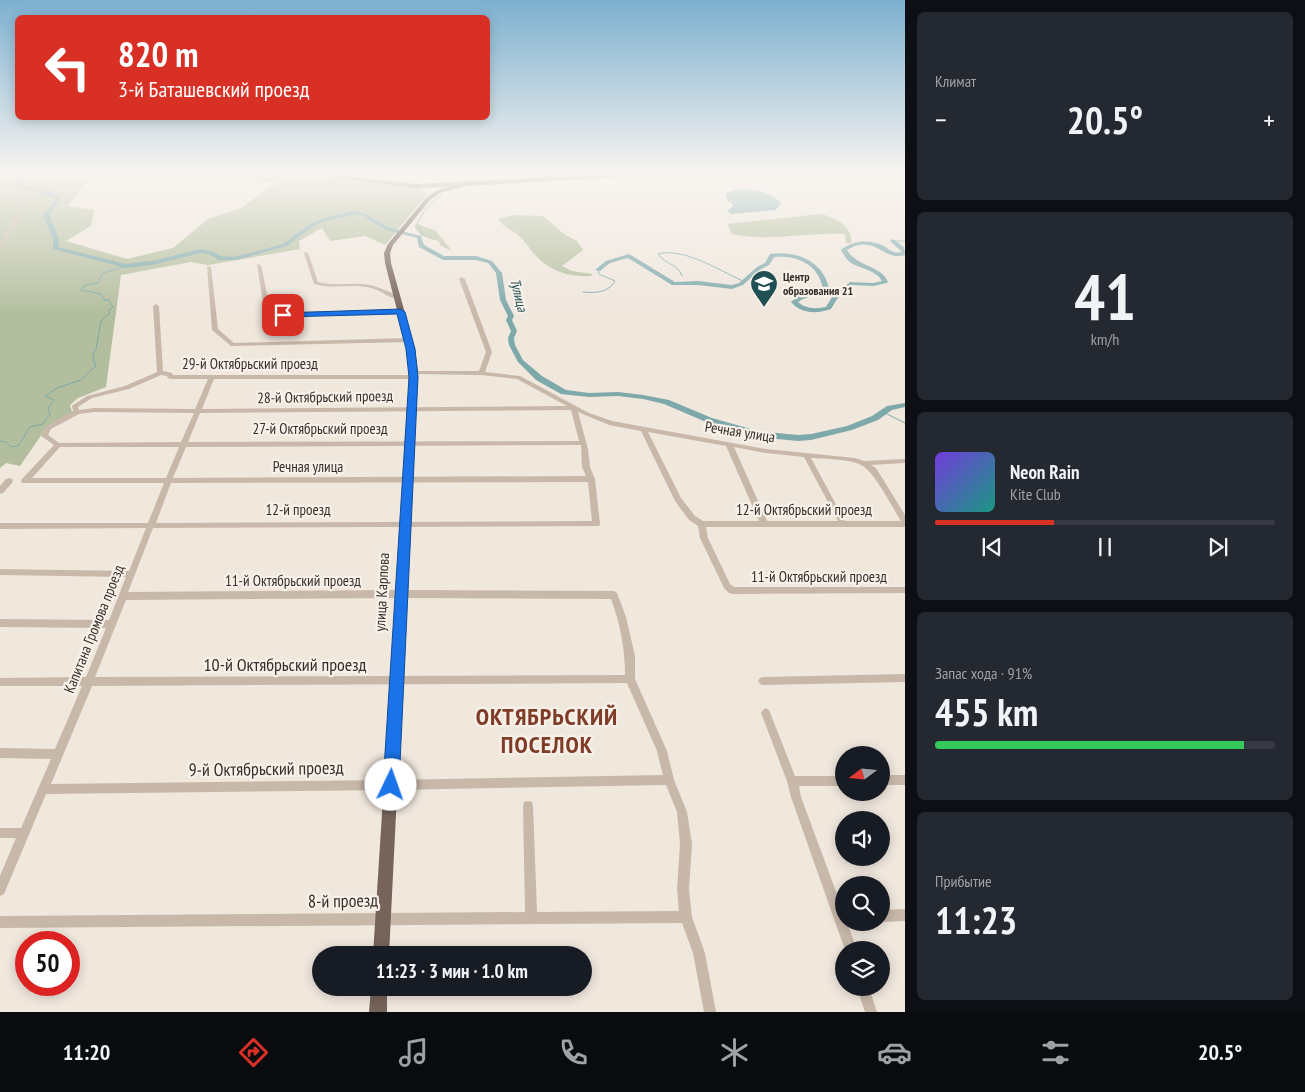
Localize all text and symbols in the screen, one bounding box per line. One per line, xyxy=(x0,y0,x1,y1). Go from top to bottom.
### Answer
text: 820 m xyxy=(118,31,199,77)
icon: left xyxy=(35,35,100,100)
text: Климат xyxy=(935,71,976,91)
text: 3-й Баташевский проезд xyxy=(118,75,309,103)
text: 20.5° xyxy=(1067,95,1143,144)
text: − xyxy=(935,101,947,138)
text: + xyxy=(1263,101,1275,138)
text: 41 xyxy=(1074,254,1136,338)
school or university icon: Центр образования 21 xyxy=(749,269,779,308)
place label: Центр образования 21 xyxy=(783,269,854,298)
water label: Тулица xyxy=(506,277,532,315)
pin xyxy=(262,294,304,336)
icon: arrive xyxy=(269,301,297,329)
text: km/h xyxy=(1091,329,1119,349)
street label: 29-й Октябрьский проезд xyxy=(182,354,318,373)
street label: 28-й Октябрьский проезд xyxy=(257,386,393,407)
street label: Речная улица xyxy=(704,417,776,446)
street label: 27-й Октябрьский проезд xyxy=(252,419,388,438)
street label: Речная улица xyxy=(273,457,343,476)
text: Neon Rain xyxy=(1010,460,1079,484)
text: Kite Club xyxy=(1010,484,1061,504)
street label: 12-й проезд xyxy=(265,500,331,519)
street label: 12-й Октябрьский проезд xyxy=(736,500,872,519)
icon: previous xyxy=(978,533,1006,561)
icon: pause xyxy=(1091,533,1119,561)
icon: next xyxy=(1204,533,1232,561)
street label: улица Карпова xyxy=(370,552,393,632)
street label: Капитана Громова проезд xyxy=(59,561,128,696)
street label: 11-й Октябрьский проезд xyxy=(751,567,887,586)
street label: 11-й Октябрьский проезд xyxy=(225,571,361,590)
street label: 10-й Октябрьский проезд xyxy=(204,653,367,676)
text: Запас хода · 91% xyxy=(935,663,1032,683)
text: 455 km xyxy=(935,687,1038,736)
district label: ОКТЯБРЬСКИЙ ПОСЕЛОК xyxy=(476,701,618,760)
north arrow xyxy=(835,746,890,801)
map controls xyxy=(835,746,890,996)
street label: 9-й Октябрьский проезд xyxy=(188,756,344,781)
position arrow xyxy=(364,758,416,810)
button: sound xyxy=(835,811,890,866)
text: Прибытие xyxy=(935,871,992,891)
button: search xyxy=(835,876,890,931)
street label: 8-й проезд xyxy=(308,888,378,913)
text: 11:23 xyxy=(935,895,1017,944)
speed limit sign: 50 xyxy=(15,931,80,996)
button: layers xyxy=(835,941,890,996)
text: 11:23 · 3 мин · 1.0 km xyxy=(376,959,528,983)
icon: directions xyxy=(236,1035,271,1070)
icon: music xyxy=(396,1035,431,1070)
icon: phone xyxy=(556,1035,591,1070)
icon: climate xyxy=(717,1035,752,1070)
icon: car xyxy=(877,1035,912,1070)
icon: filters xyxy=(1038,1035,1073,1070)
text: 11:20 xyxy=(63,1038,110,1066)
text: 20.5° xyxy=(1198,1038,1242,1066)

